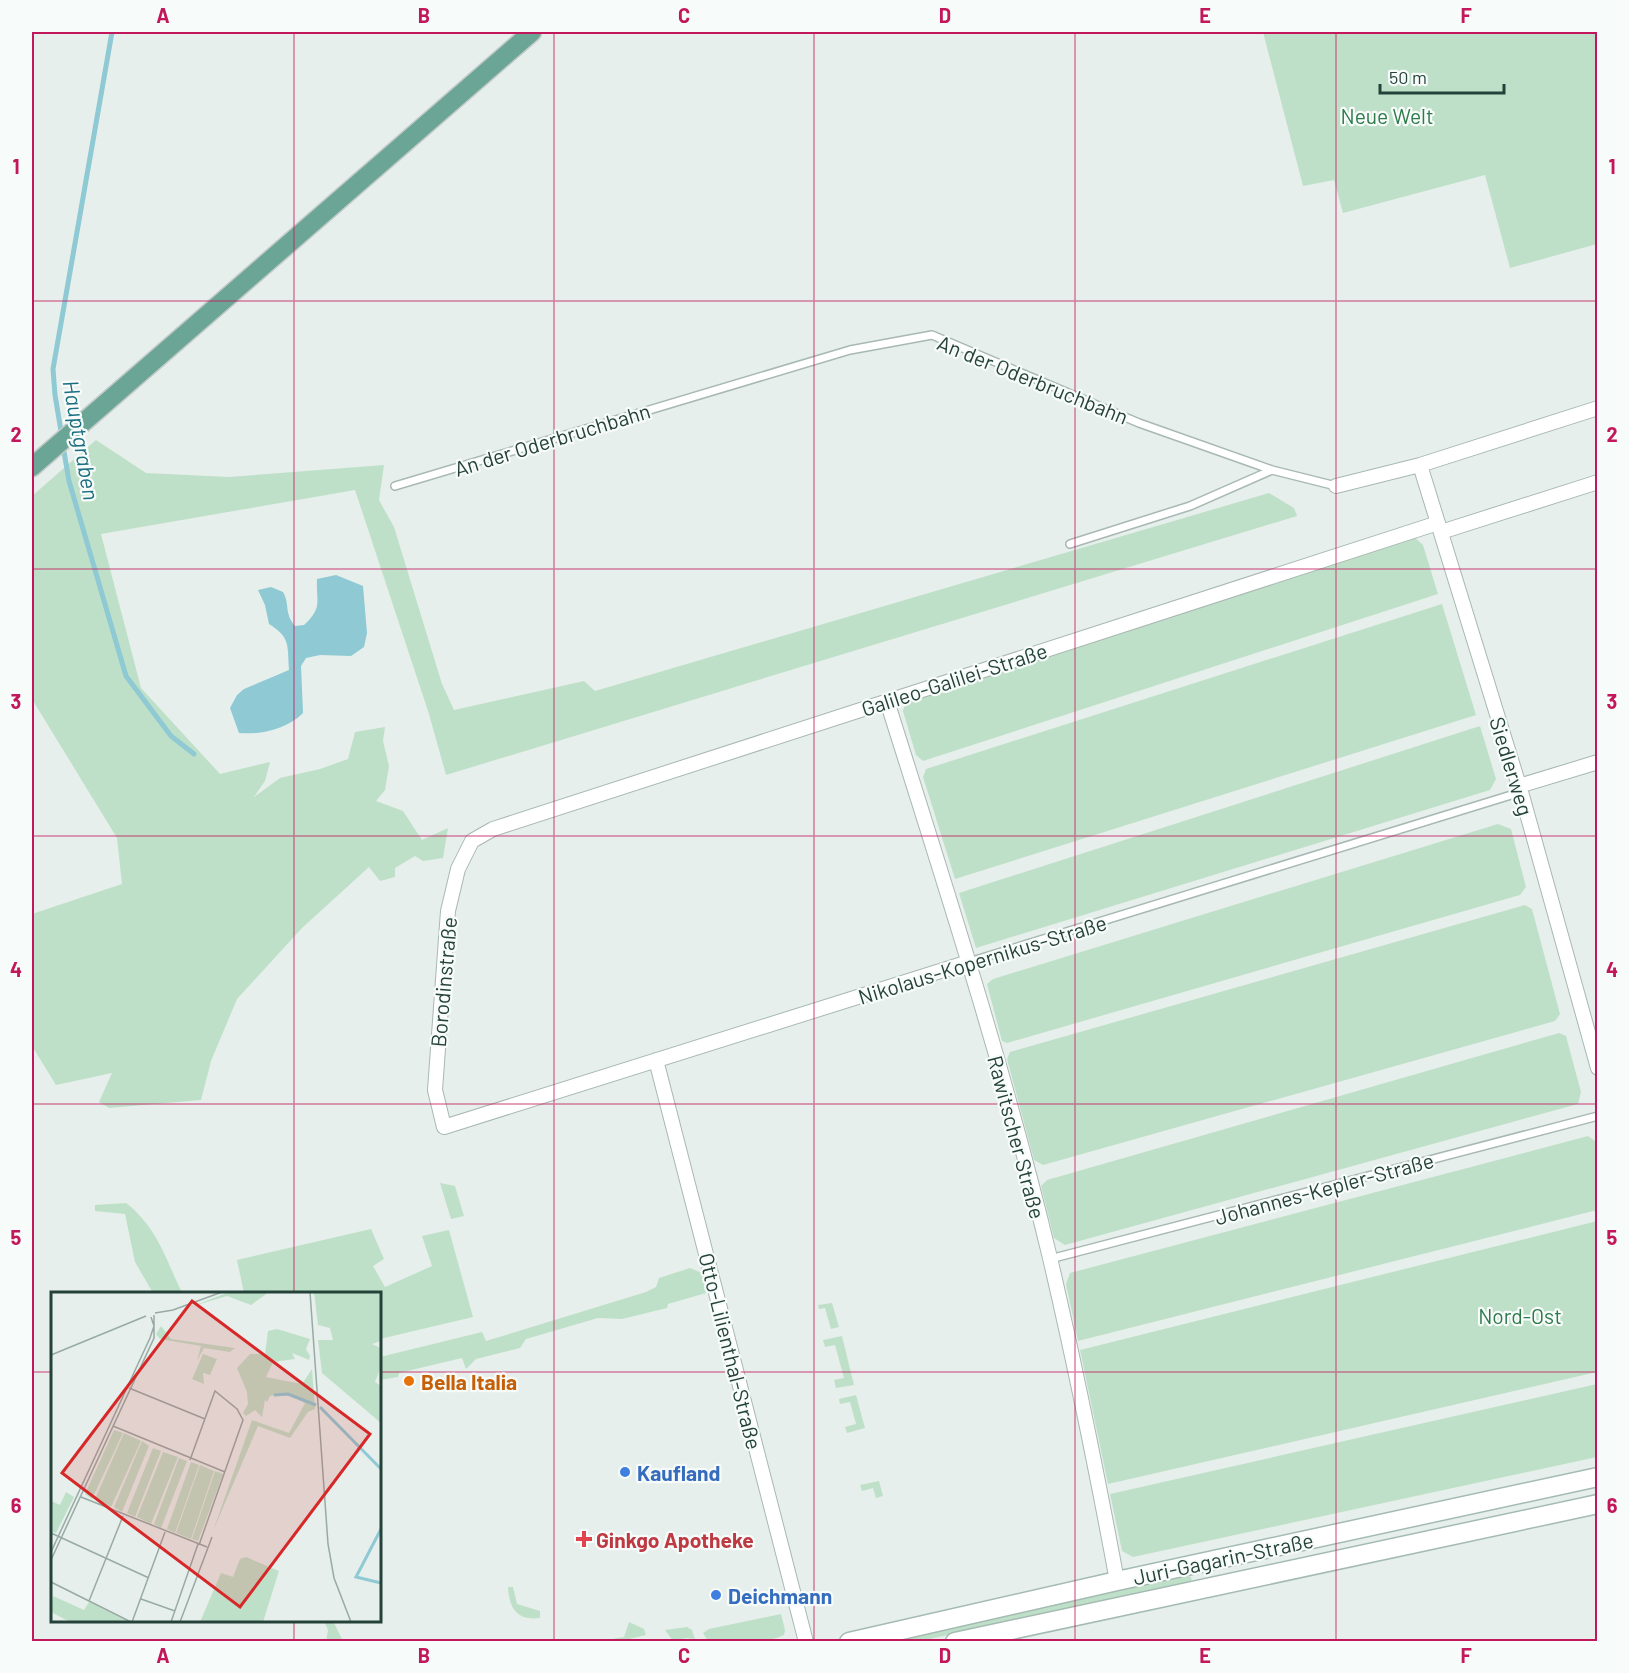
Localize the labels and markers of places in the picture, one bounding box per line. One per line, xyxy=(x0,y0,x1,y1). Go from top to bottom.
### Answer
place label: Bella Italia xyxy=(421,1369,517,1394)
marker: Bella Italia xyxy=(402,1374,416,1388)
place label: Kaufland xyxy=(637,1460,720,1485)
marker: Kaufland xyxy=(618,1465,632,1479)
place label: Ginkgo Apotheke xyxy=(596,1527,754,1552)
marker: Ginkgo Apotheke xyxy=(577,1532,591,1546)
place label: Deichmann xyxy=(728,1583,832,1608)
marker: Deichmann xyxy=(709,1588,723,1602)

